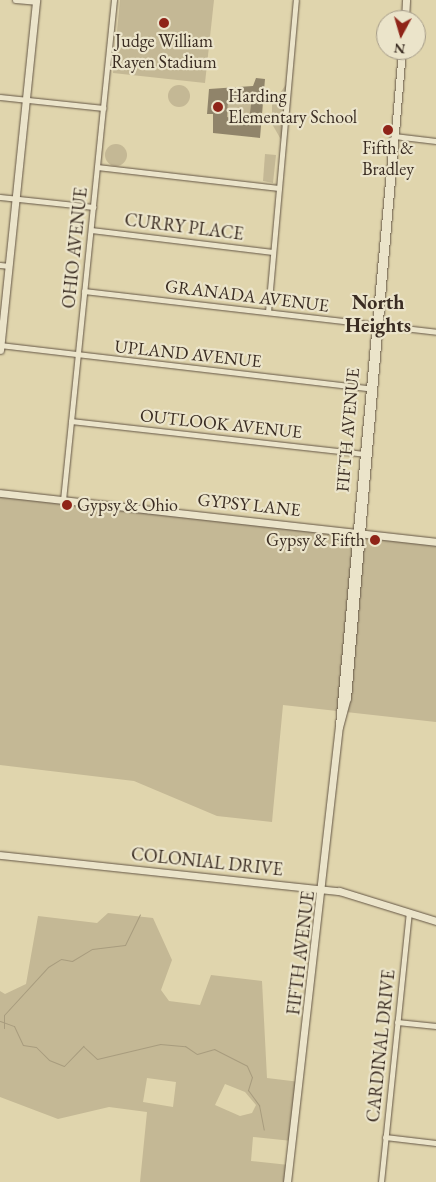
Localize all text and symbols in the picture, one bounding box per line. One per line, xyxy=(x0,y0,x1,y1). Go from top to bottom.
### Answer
north arrow xyxy=(376,10,426,60)
marker: Judge William Rayen Stadium xyxy=(158,17,170,29)
place label: Judge William Rayen Stadium xyxy=(111,31,217,74)
text: N xyxy=(393,39,406,58)
place label: Harding Elementary School xyxy=(228,86,357,128)
marker: Harding Elementary School xyxy=(212,101,224,113)
marker: Fifth & Bradley xyxy=(382,124,394,136)
place label: Fifth & Bradley xyxy=(362,138,414,180)
street label: OHIO AVENUE xyxy=(58,186,92,310)
street label: CURRY PLACE xyxy=(123,209,245,245)
street label: GRANADA AVENUE xyxy=(164,275,330,317)
district label: North Heights xyxy=(345,291,411,338)
street label: UPLAND AVENUE xyxy=(114,336,262,372)
street label: FIFTH AVENUE xyxy=(332,367,364,493)
street label: OUTLOOK AVENUE xyxy=(139,405,303,443)
street label: GYPSY LANE xyxy=(197,489,301,521)
place label: Gypsy & Ohio xyxy=(77,494,178,516)
marker: Gypsy & Ohio xyxy=(61,499,73,511)
place label: Gypsy & Fifth xyxy=(266,529,365,551)
marker: Gypsy & Fifth xyxy=(369,534,381,546)
street label: COLONIAL DRIVE xyxy=(130,843,284,881)
street label: FIFTH AVENUE xyxy=(283,890,319,1016)
street label: CARDINAL DRIVE xyxy=(362,969,400,1123)

